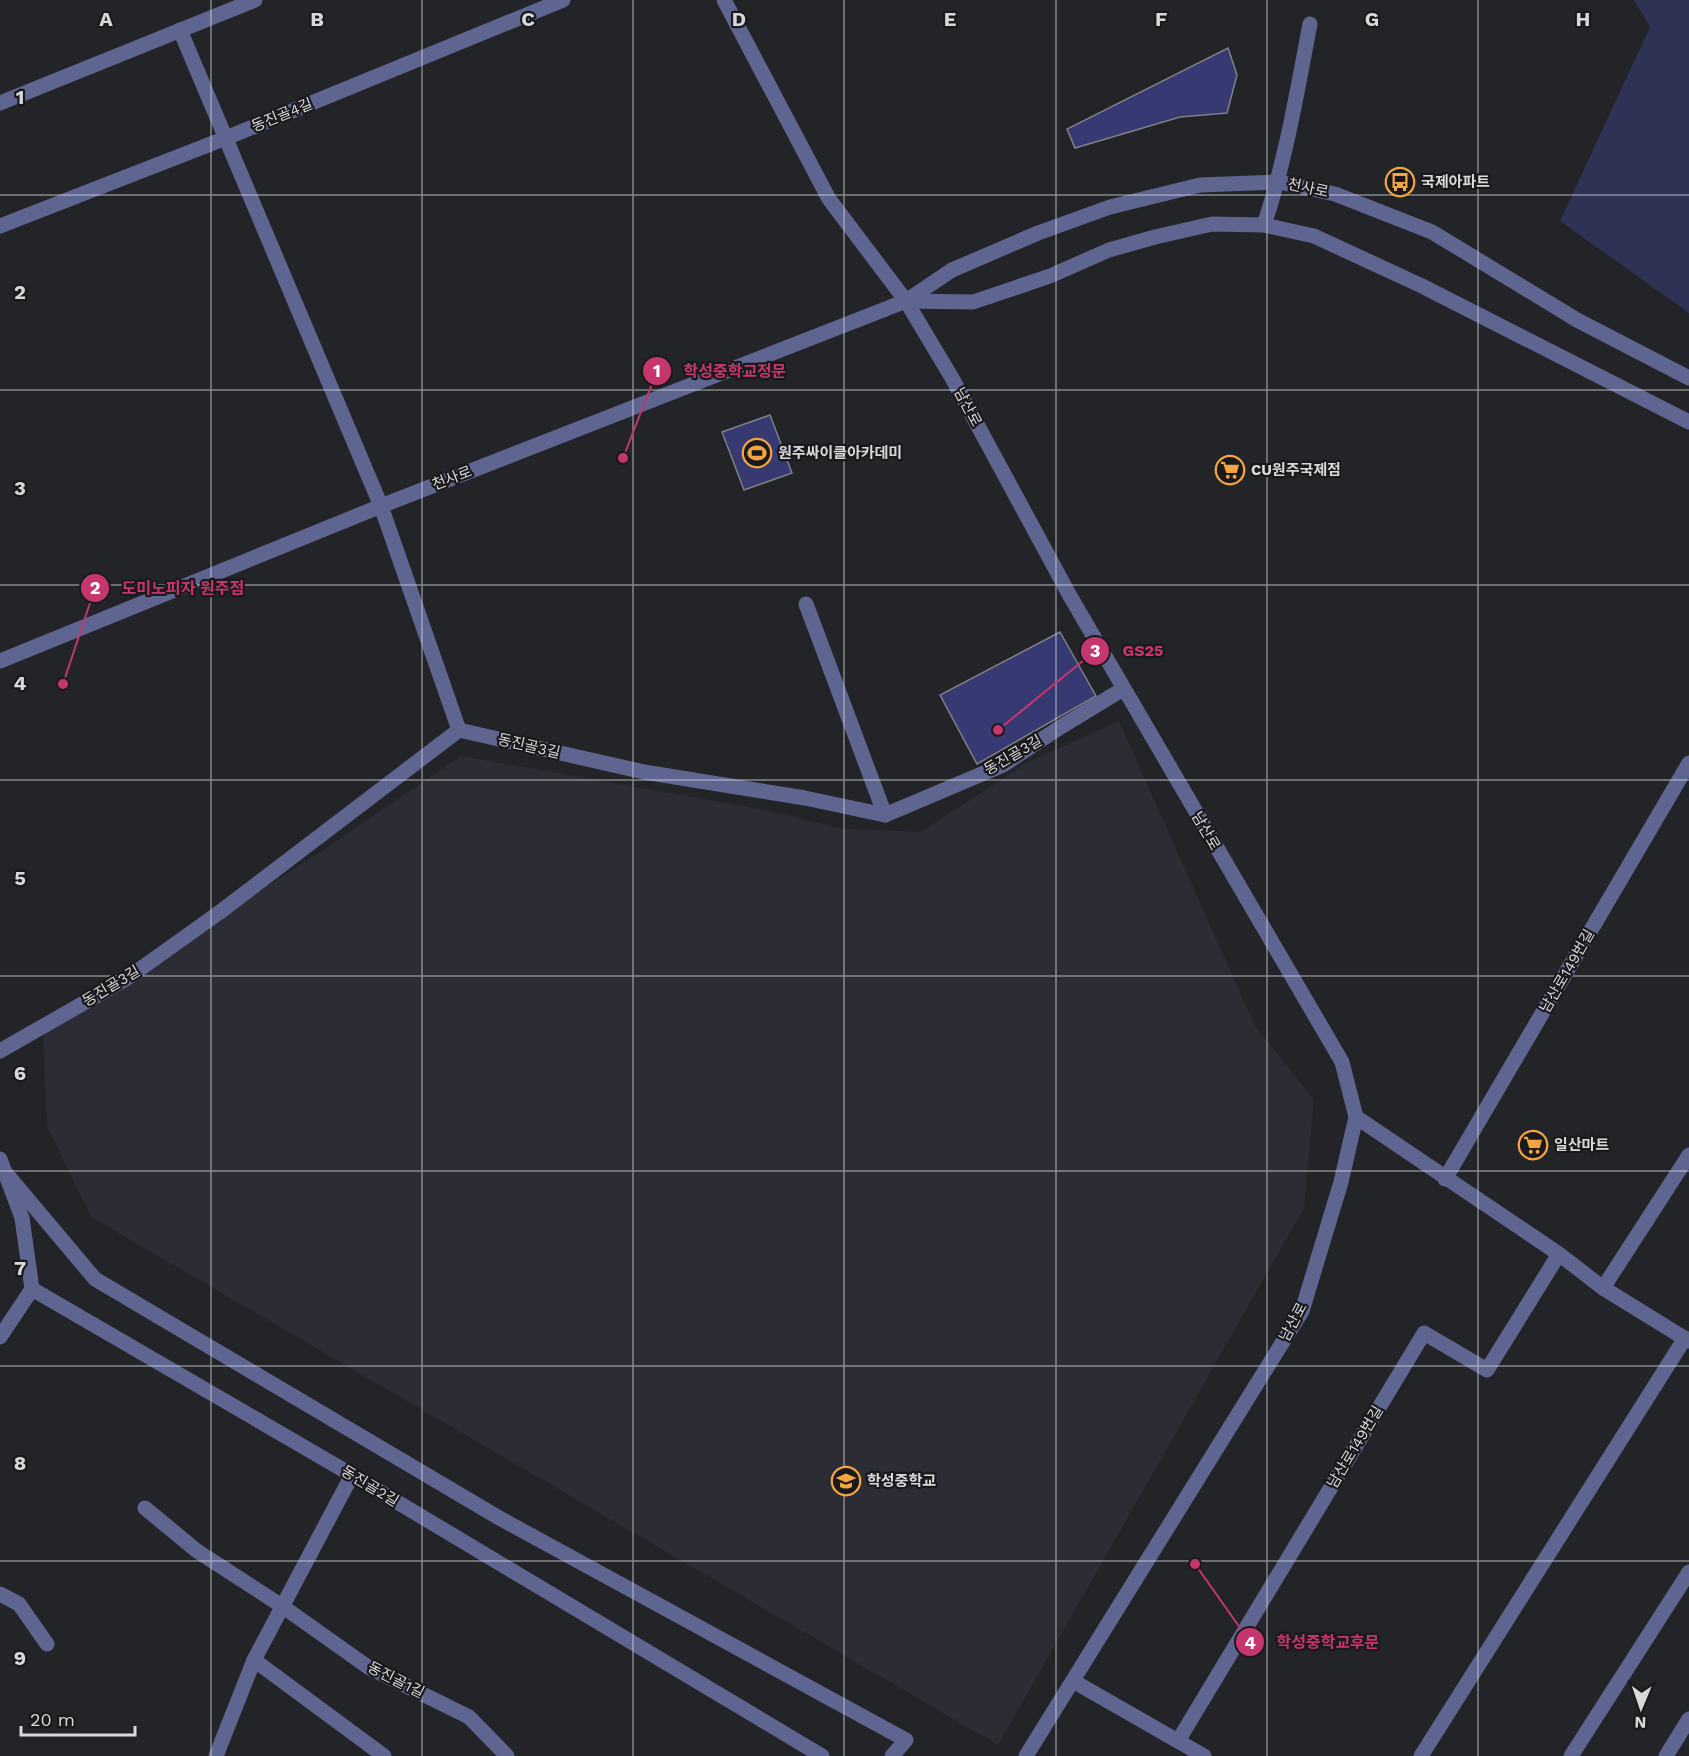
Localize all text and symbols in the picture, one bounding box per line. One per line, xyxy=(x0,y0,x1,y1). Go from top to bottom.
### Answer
text: A xyxy=(99,7,113,31)
text: B xyxy=(310,7,324,31)
text: C xyxy=(521,7,535,31)
text: D xyxy=(732,7,746,31)
text: E xyxy=(944,7,956,31)
text: F xyxy=(1155,7,1167,31)
text: G xyxy=(1365,7,1379,31)
text: H xyxy=(1576,7,1590,31)
text: 1 xyxy=(16,85,24,109)
street label: 동진골4길 xyxy=(249,95,315,135)
bus stop icon: 국제아파트 xyxy=(1384,166,1416,198)
place label: 국제아파트 xyxy=(1421,173,1490,191)
street label: 천사로 xyxy=(1286,175,1330,201)
text: 2 xyxy=(14,280,26,304)
callout: 학성중학교정문 xyxy=(642,354,799,388)
text: 1 xyxy=(653,360,661,381)
text: 학성중학교정문 xyxy=(683,362,787,381)
street label: 남산로 xyxy=(950,384,986,430)
sports icon: 원주싸이클아카데미 xyxy=(741,437,773,469)
place label: 원주싸이클아카데미 xyxy=(778,444,902,462)
supermarket icon: CU원주국제점 xyxy=(1214,454,1246,486)
place label: CU원주국제점 xyxy=(1251,461,1341,479)
street label: 천사로 xyxy=(429,462,475,494)
text: 3 xyxy=(14,476,26,500)
callout: 도미노피자 원주점 xyxy=(80,571,256,605)
text: 2 xyxy=(90,577,100,598)
text: 도미노피자 원주점 xyxy=(122,579,244,598)
callout: GS25 xyxy=(1080,634,1175,668)
text: 3 xyxy=(1090,640,1100,661)
text: GS25 xyxy=(1123,641,1163,660)
text: 4 xyxy=(14,671,27,695)
street label: 동진골3길 xyxy=(496,730,562,762)
street label: 동진골3길 xyxy=(981,731,1045,779)
street label: 남산로 xyxy=(1188,809,1224,853)
text: 5 xyxy=(14,866,26,890)
street label: 남산로149번길 xyxy=(1536,926,1598,1016)
street label: 동진골3길 xyxy=(79,962,143,1010)
text: 6 xyxy=(14,1061,26,1085)
supermarket icon: 일산마트 xyxy=(1517,1129,1549,1161)
place label: 일산마트 xyxy=(1554,1136,1609,1154)
text: 7 xyxy=(14,1256,26,1280)
street label: 남산로 xyxy=(1275,1299,1311,1345)
street label: 남산로149번길 xyxy=(1323,1402,1387,1492)
text: 8 xyxy=(14,1451,26,1475)
street label: 동진골2길 xyxy=(338,1462,402,1510)
school or university icon: 학성중학교 xyxy=(830,1465,862,1497)
place label: 학성중학교 xyxy=(867,1472,936,1490)
callout: 학성중학교후문 xyxy=(1235,1625,1392,1659)
text: 4 xyxy=(1244,1632,1256,1653)
text: 학성중학교후문 xyxy=(1276,1633,1380,1652)
text: 9 xyxy=(14,1646,26,1670)
street label: 동진골1길 xyxy=(365,1658,427,1702)
north arrow xyxy=(1611,1678,1671,1738)
scale bar xyxy=(21,1699,135,1737)
text: 20 m xyxy=(30,1709,75,1730)
text: N xyxy=(1634,1713,1647,1732)

